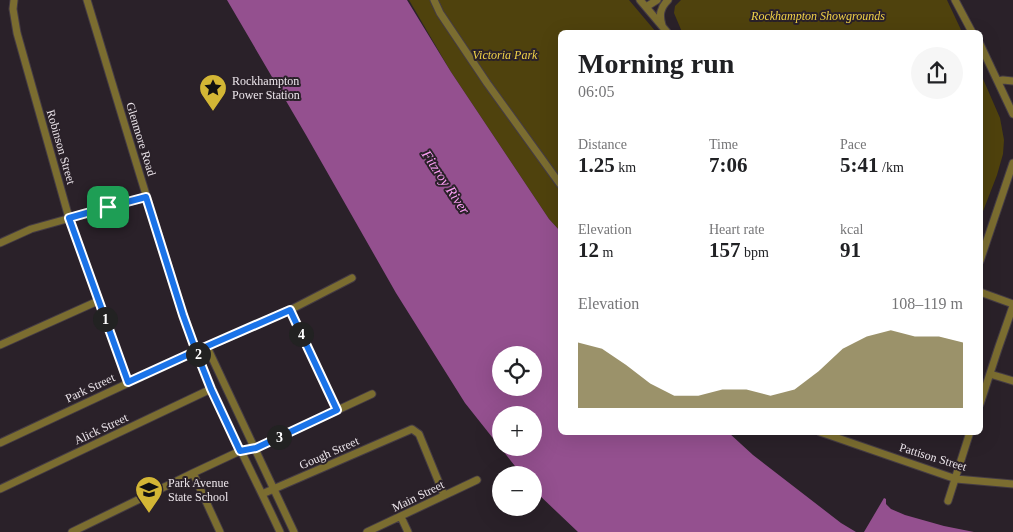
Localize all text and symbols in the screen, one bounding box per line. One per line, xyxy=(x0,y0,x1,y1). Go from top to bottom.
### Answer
park label: Rockhampton Showgrounds xyxy=(750,9,885,23)
button: share xyxy=(911,47,963,99)
park label: Victoria Park xyxy=(473,48,538,62)
text: Morning run xyxy=(578,48,734,79)
place icon: Rockhampton Power Station xyxy=(198,73,228,112)
place label: Rockhampton Power Station xyxy=(232,74,300,102)
text: 06:05 xyxy=(578,83,614,100)
street label: Glenmore Road xyxy=(123,100,159,178)
street label: Robinson Street xyxy=(44,108,79,187)
text: Distance xyxy=(578,137,627,152)
text: Time xyxy=(709,137,738,152)
text: Pace xyxy=(840,137,866,152)
water label: Fitzroy River xyxy=(418,147,473,217)
text: 1.25 xyxy=(578,153,615,177)
text: 7:06 xyxy=(709,153,748,177)
text: 5:41 xyxy=(840,153,879,177)
text: km xyxy=(615,160,636,175)
text: /km xyxy=(879,160,904,175)
pin xyxy=(87,186,129,228)
icon: arrive xyxy=(94,193,122,221)
text: Elevation xyxy=(578,222,632,237)
text: Heart rate xyxy=(709,222,765,237)
text: kcal xyxy=(840,222,863,237)
text: 12 xyxy=(578,238,599,262)
text: 157 xyxy=(709,238,741,262)
text: 91 xyxy=(840,238,861,262)
text: m xyxy=(599,245,613,260)
text: bpm xyxy=(741,245,769,260)
text: Elevation xyxy=(578,295,639,312)
text: 108–119 m xyxy=(891,295,963,312)
pin: 1 xyxy=(92,306,118,332)
text: 1 xyxy=(102,312,109,327)
pin: 4 xyxy=(288,322,314,346)
text: 4 xyxy=(298,327,305,342)
pin: 2 xyxy=(186,342,210,366)
map controls xyxy=(492,346,542,516)
button: locate xyxy=(492,346,542,396)
text: 2 xyxy=(195,347,202,362)
street label: Park Street xyxy=(63,370,118,406)
button: + xyxy=(492,406,542,456)
street label: Alick Street xyxy=(72,410,131,448)
pin: 3 xyxy=(266,424,292,450)
text: 3 xyxy=(276,430,283,445)
street label: Gough Street xyxy=(297,433,362,472)
street label: Pattison Street xyxy=(898,440,969,474)
button: − xyxy=(492,466,542,516)
school or university icon: Park Avenue State School xyxy=(134,475,164,514)
place label: Park Avenue State School xyxy=(168,476,229,504)
street label: Main Street xyxy=(390,477,447,515)

